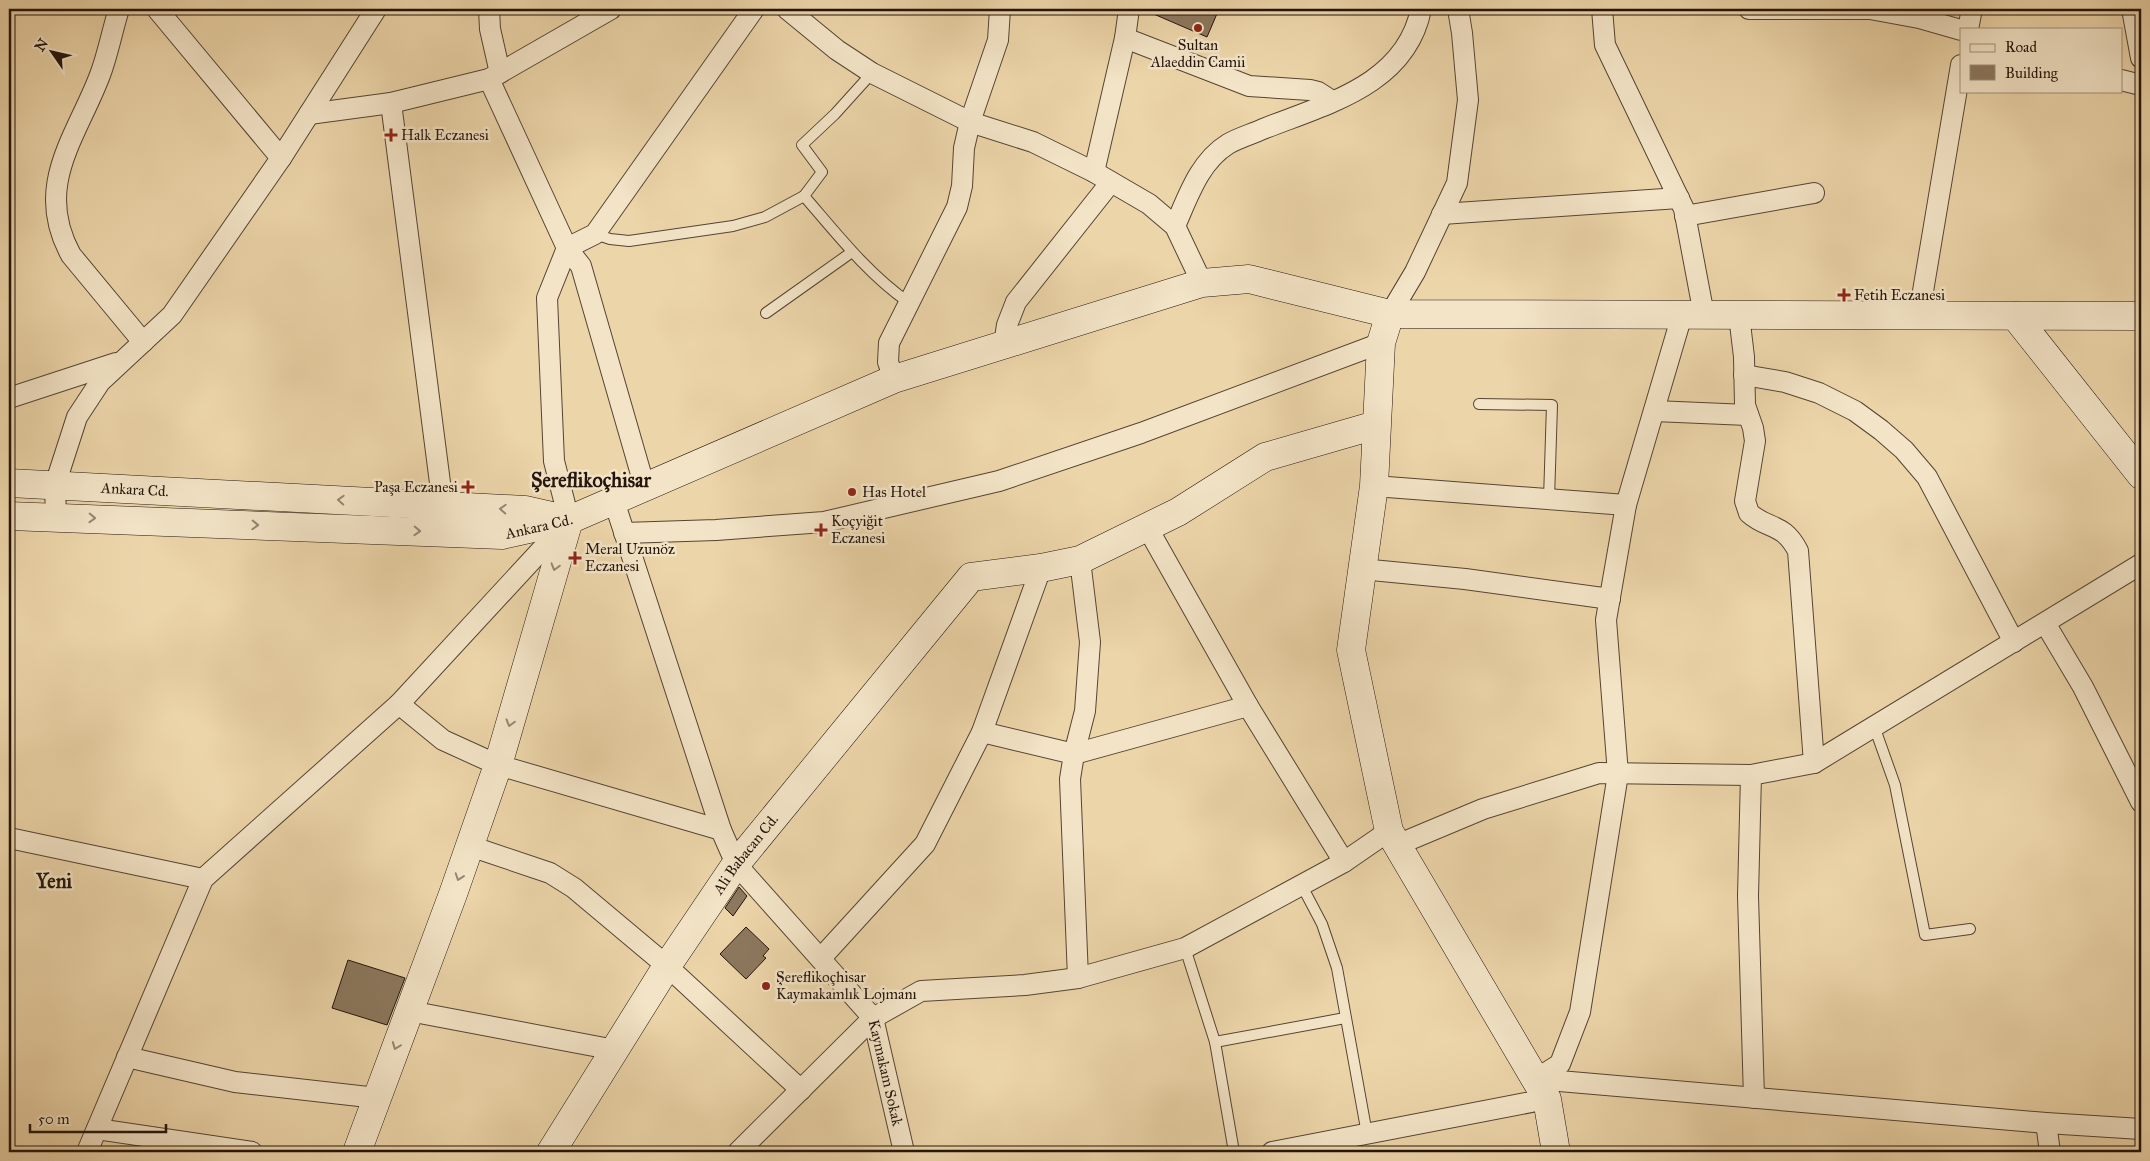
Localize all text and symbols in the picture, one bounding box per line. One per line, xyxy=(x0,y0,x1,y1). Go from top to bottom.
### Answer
marker: Sultan Alaeddin Camii xyxy=(1192,22,1204,34)
north arrow xyxy=(28,28,78,78)
legend xyxy=(1960,28,2122,92)
text: N xyxy=(31,35,52,55)
place label: Sultan Alaeddin Camii xyxy=(1150,36,1245,71)
text: Road xyxy=(2005,38,2037,56)
text: Building xyxy=(2005,64,2059,82)
place label: Halk Eczanesi xyxy=(401,126,489,144)
marker: Halk Eczanesi xyxy=(385,129,397,141)
place label: Fetih Eczanesi xyxy=(1854,286,1945,304)
marker: Fetih Eczanesi xyxy=(1838,289,1850,301)
district label: Şereflikoçhisar xyxy=(531,468,651,493)
place label: Paşa Eczanesi xyxy=(374,478,458,496)
street label: Ankara Cd. xyxy=(100,479,169,500)
marker: Paşa Eczanesi xyxy=(462,481,474,493)
place label: Has Hotel xyxy=(862,483,927,501)
marker: Has Hotel xyxy=(846,486,858,498)
one-way arrow xyxy=(337,495,345,506)
one-way arrow xyxy=(499,504,507,514)
street label: Ankara Cd. xyxy=(503,511,575,543)
place label: Koçyiğit Eczanesi xyxy=(831,512,885,547)
one-way arrow xyxy=(89,513,97,523)
one-way arrow xyxy=(251,519,259,530)
marker: Koçyiğit Eczanesi xyxy=(815,524,827,536)
one-way arrow xyxy=(413,526,421,537)
place label: Meral Uzunöz Eczanesi xyxy=(585,540,675,575)
marker: Meral Uzunöz Eczanesi xyxy=(569,552,581,564)
one-way arrow xyxy=(550,562,561,571)
one-way arrow xyxy=(505,719,516,727)
street label: Ali Babacan Cd. xyxy=(709,810,782,898)
district label: Yeni xyxy=(35,869,72,893)
one-way arrow xyxy=(455,872,465,881)
place label: Şereflikoçhisar Kaymakamlık Lojmanı xyxy=(776,968,917,1003)
marker: Şereflikoçhisar Kaymakamlık Lojmanı xyxy=(760,980,772,992)
street label: Kaymakam Sokak xyxy=(865,1018,907,1128)
one-way arrow xyxy=(392,1041,402,1050)
scale bar xyxy=(30,1101,166,1133)
text: 50 m xyxy=(38,1110,70,1128)

